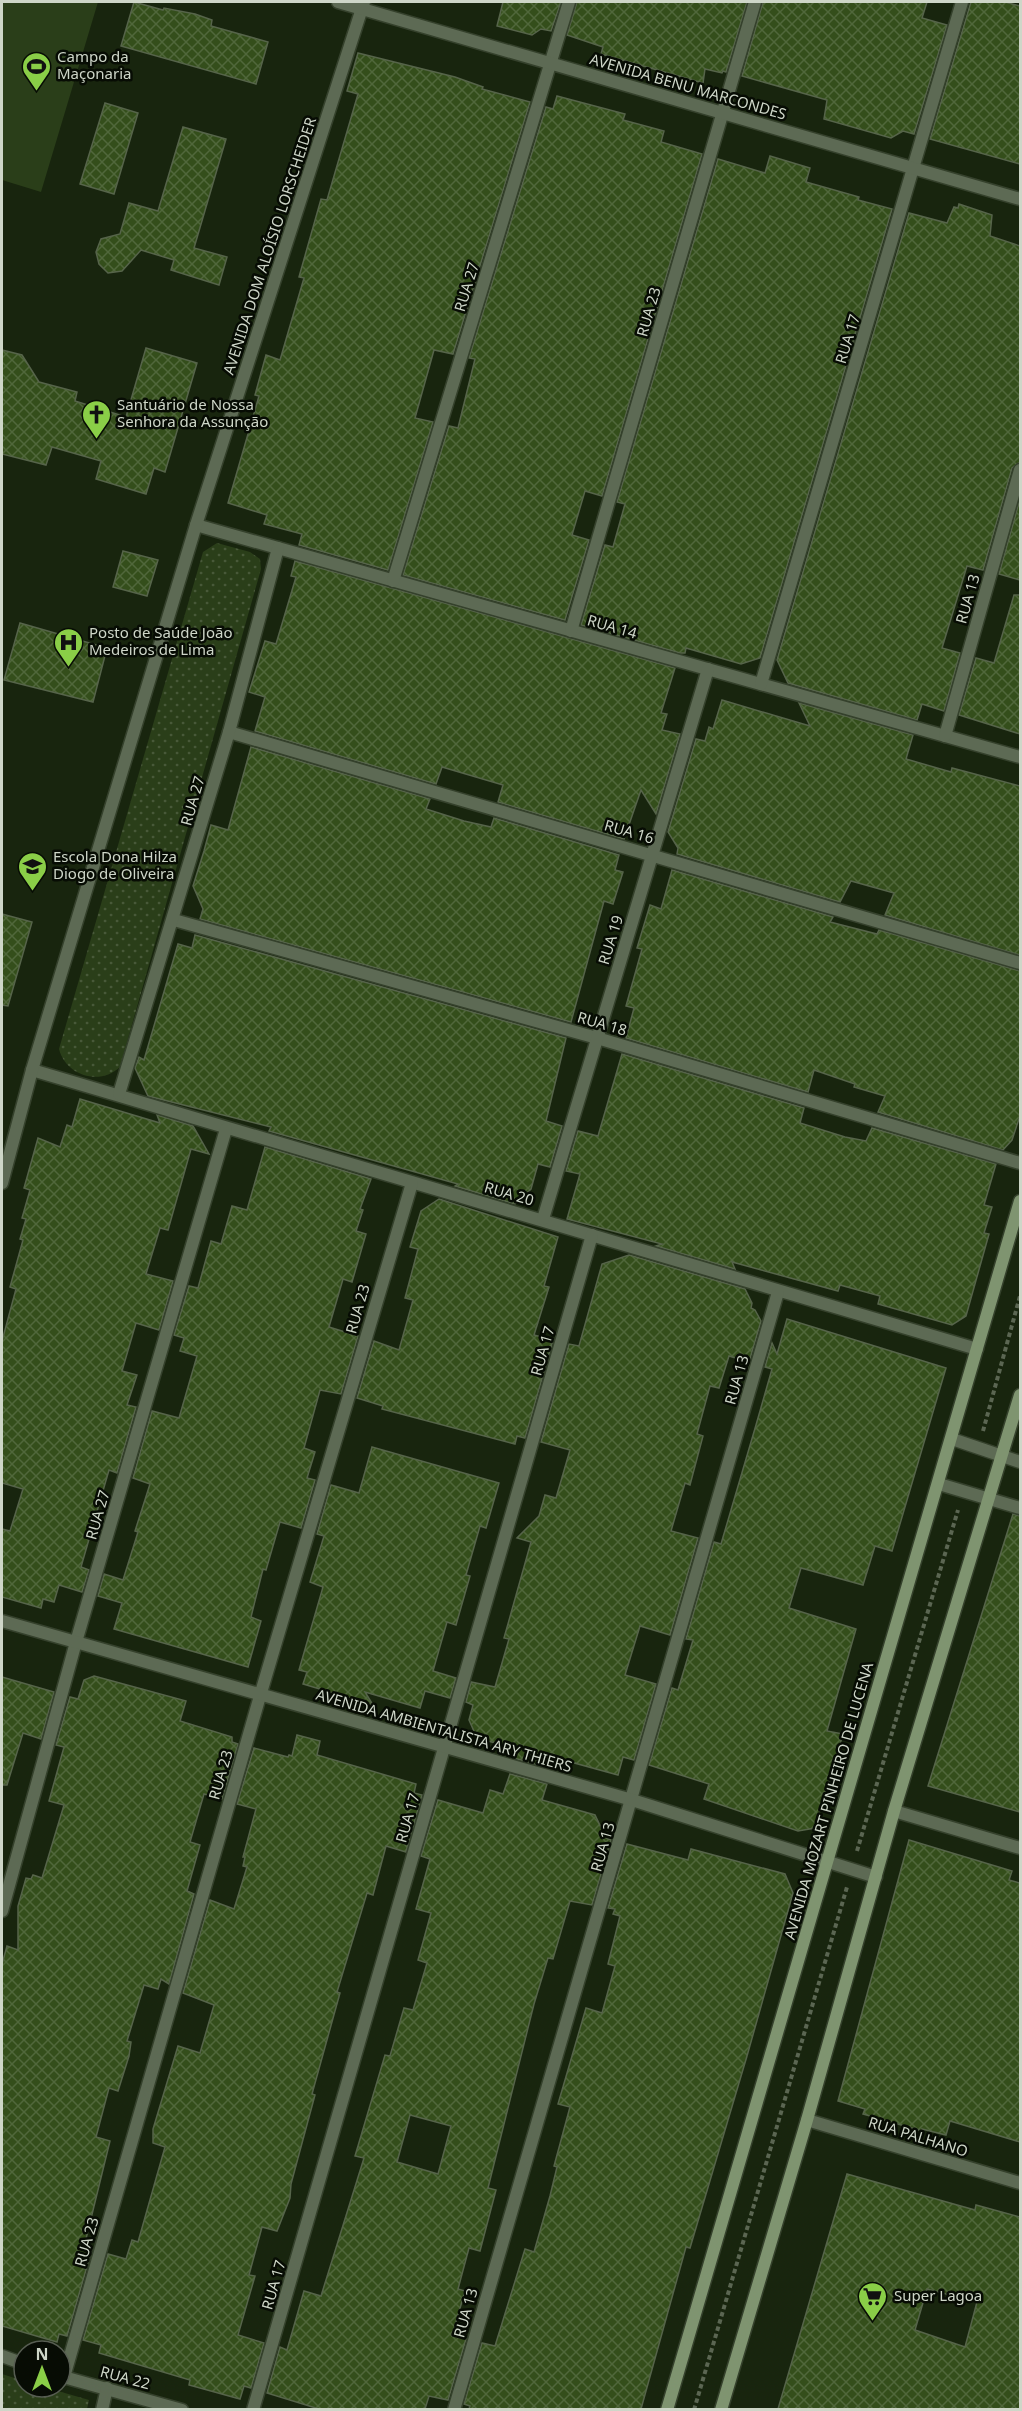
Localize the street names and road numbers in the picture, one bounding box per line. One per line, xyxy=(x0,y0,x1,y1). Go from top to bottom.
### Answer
street label: AVENIDA BENU MARCONDES xyxy=(588,48,789,124)
street label: AVENIDA DOM ALOÍSIO LORSCHEIDER xyxy=(218,114,320,377)
street label: RUA 27 xyxy=(449,259,483,314)
street label: RUA 23 xyxy=(631,285,665,339)
street label: RUA 17 xyxy=(830,311,864,366)
street label: RUA 13 xyxy=(950,572,984,626)
street label: RUA 14 xyxy=(585,609,640,643)
street label: RUA 27 xyxy=(175,774,209,828)
street label: RUA 16 xyxy=(602,814,656,848)
street label: RUA 19 xyxy=(593,912,627,967)
street label: RUA 18 xyxy=(575,1006,629,1040)
street label: RUA 20 xyxy=(482,1176,536,1210)
street label: RUA 23 xyxy=(340,1282,374,1336)
street label: RUA 17 xyxy=(525,1324,559,1378)
street label: RUA 13 xyxy=(719,1353,753,1407)
street label: RUA 27 xyxy=(80,1488,114,1542)
street label: AVENIDA MOZART PINHEIRO DE LUCENA xyxy=(779,1659,877,1942)
street label: AVENIDA AMBIENTALISTA ARY THIERS xyxy=(314,1684,575,1776)
street label: RUA 23 xyxy=(203,1748,237,1802)
street label: RUA 17 xyxy=(390,1791,424,1845)
street label: RUA 13 xyxy=(585,1820,619,1874)
street label: RUA PALHANO xyxy=(866,2111,971,2161)
street label: RUA 23 xyxy=(69,2215,103,2269)
street label: RUA 17 xyxy=(256,2258,290,2312)
street label: RUA 13 xyxy=(448,2286,482,2340)
street label: RUA 22 xyxy=(98,2361,152,2393)

